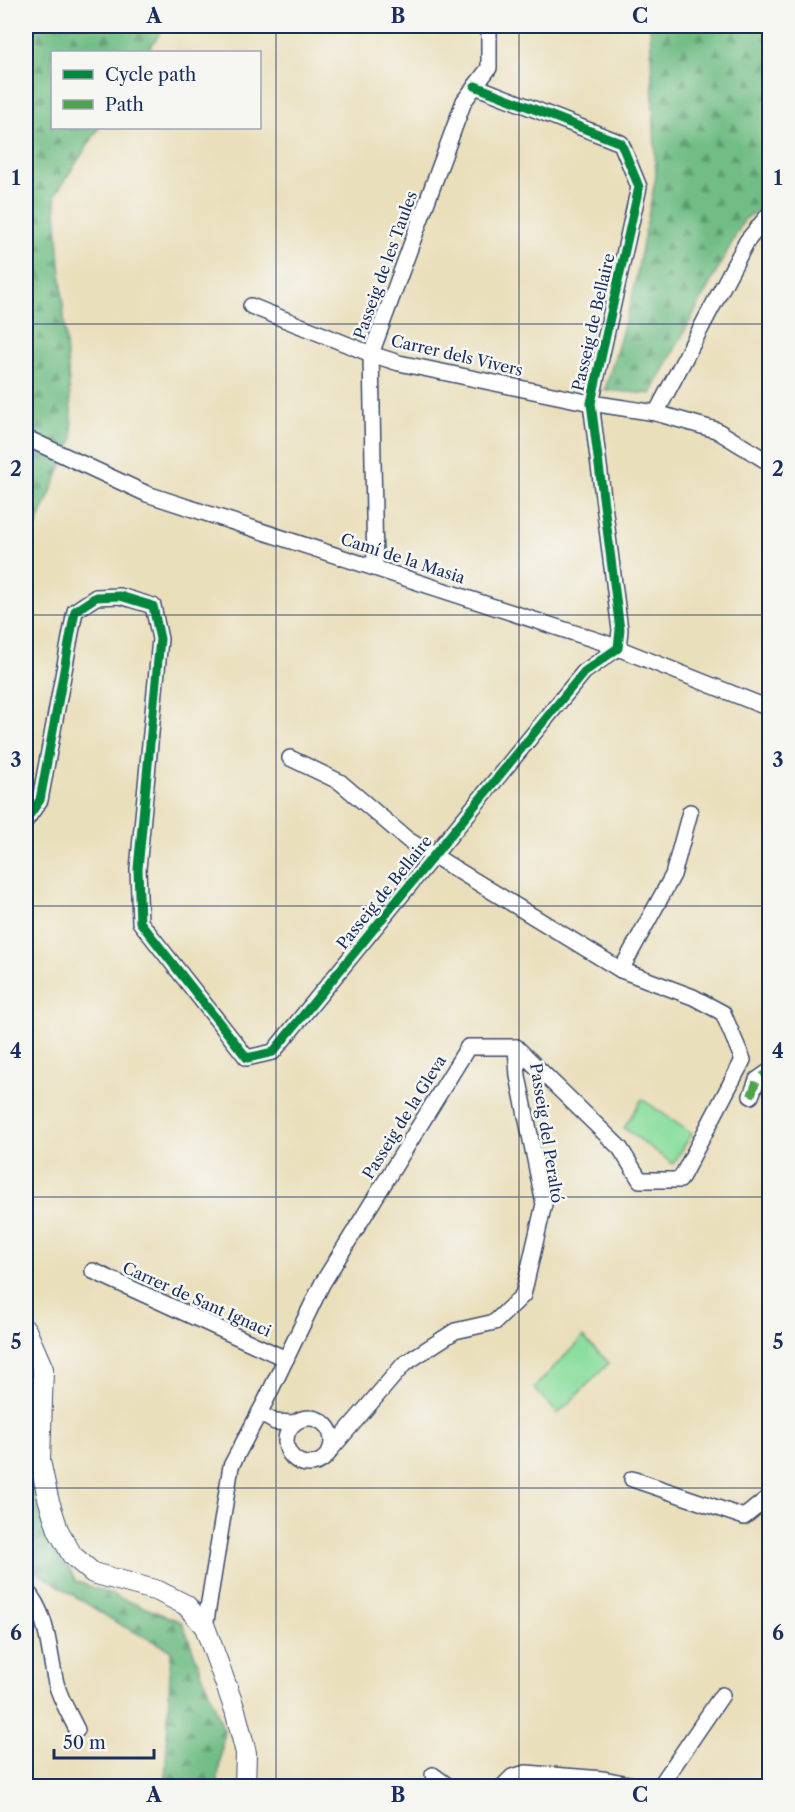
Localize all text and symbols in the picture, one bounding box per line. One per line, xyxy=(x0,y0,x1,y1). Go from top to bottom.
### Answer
text: A xyxy=(145,4,162,28)
text: B xyxy=(391,4,406,28)
text: C xyxy=(632,4,648,28)
legend xyxy=(51,51,261,129)
text: Cycle path xyxy=(105,64,196,86)
text: Path xyxy=(105,94,144,116)
text: 1 xyxy=(12,166,21,190)
text: 1 xyxy=(774,166,783,190)
street label: Passeig de les Taules xyxy=(349,188,421,342)
street label: Passeig de Bellaire xyxy=(567,251,619,393)
street label: Carrer dels Vivers xyxy=(389,330,525,380)
text: 2 xyxy=(10,457,22,481)
text: 2 xyxy=(772,457,784,481)
street label: Camí de la Masia xyxy=(338,528,468,588)
text: 3 xyxy=(10,748,22,772)
text: 3 xyxy=(772,748,784,772)
street label: Passeig de Bellaire xyxy=(332,831,436,953)
text: 4 xyxy=(10,1039,22,1063)
text: 4 xyxy=(772,1039,784,1063)
street label: Passeig de la Gleva xyxy=(358,1051,451,1183)
street label: Passeig del Peraltó xyxy=(526,1062,568,1205)
street label: Carrer de Sant Ignaci xyxy=(120,1257,274,1341)
text: 5 xyxy=(10,1330,22,1354)
text: 5 xyxy=(772,1330,784,1354)
text: 6 xyxy=(10,1621,22,1645)
text: 6 xyxy=(772,1621,784,1645)
scale bar xyxy=(54,1722,154,1760)
text: 50 m xyxy=(63,1732,106,1754)
text: A xyxy=(145,1783,162,1807)
text: B xyxy=(391,1783,406,1807)
text: C xyxy=(632,1783,648,1807)

